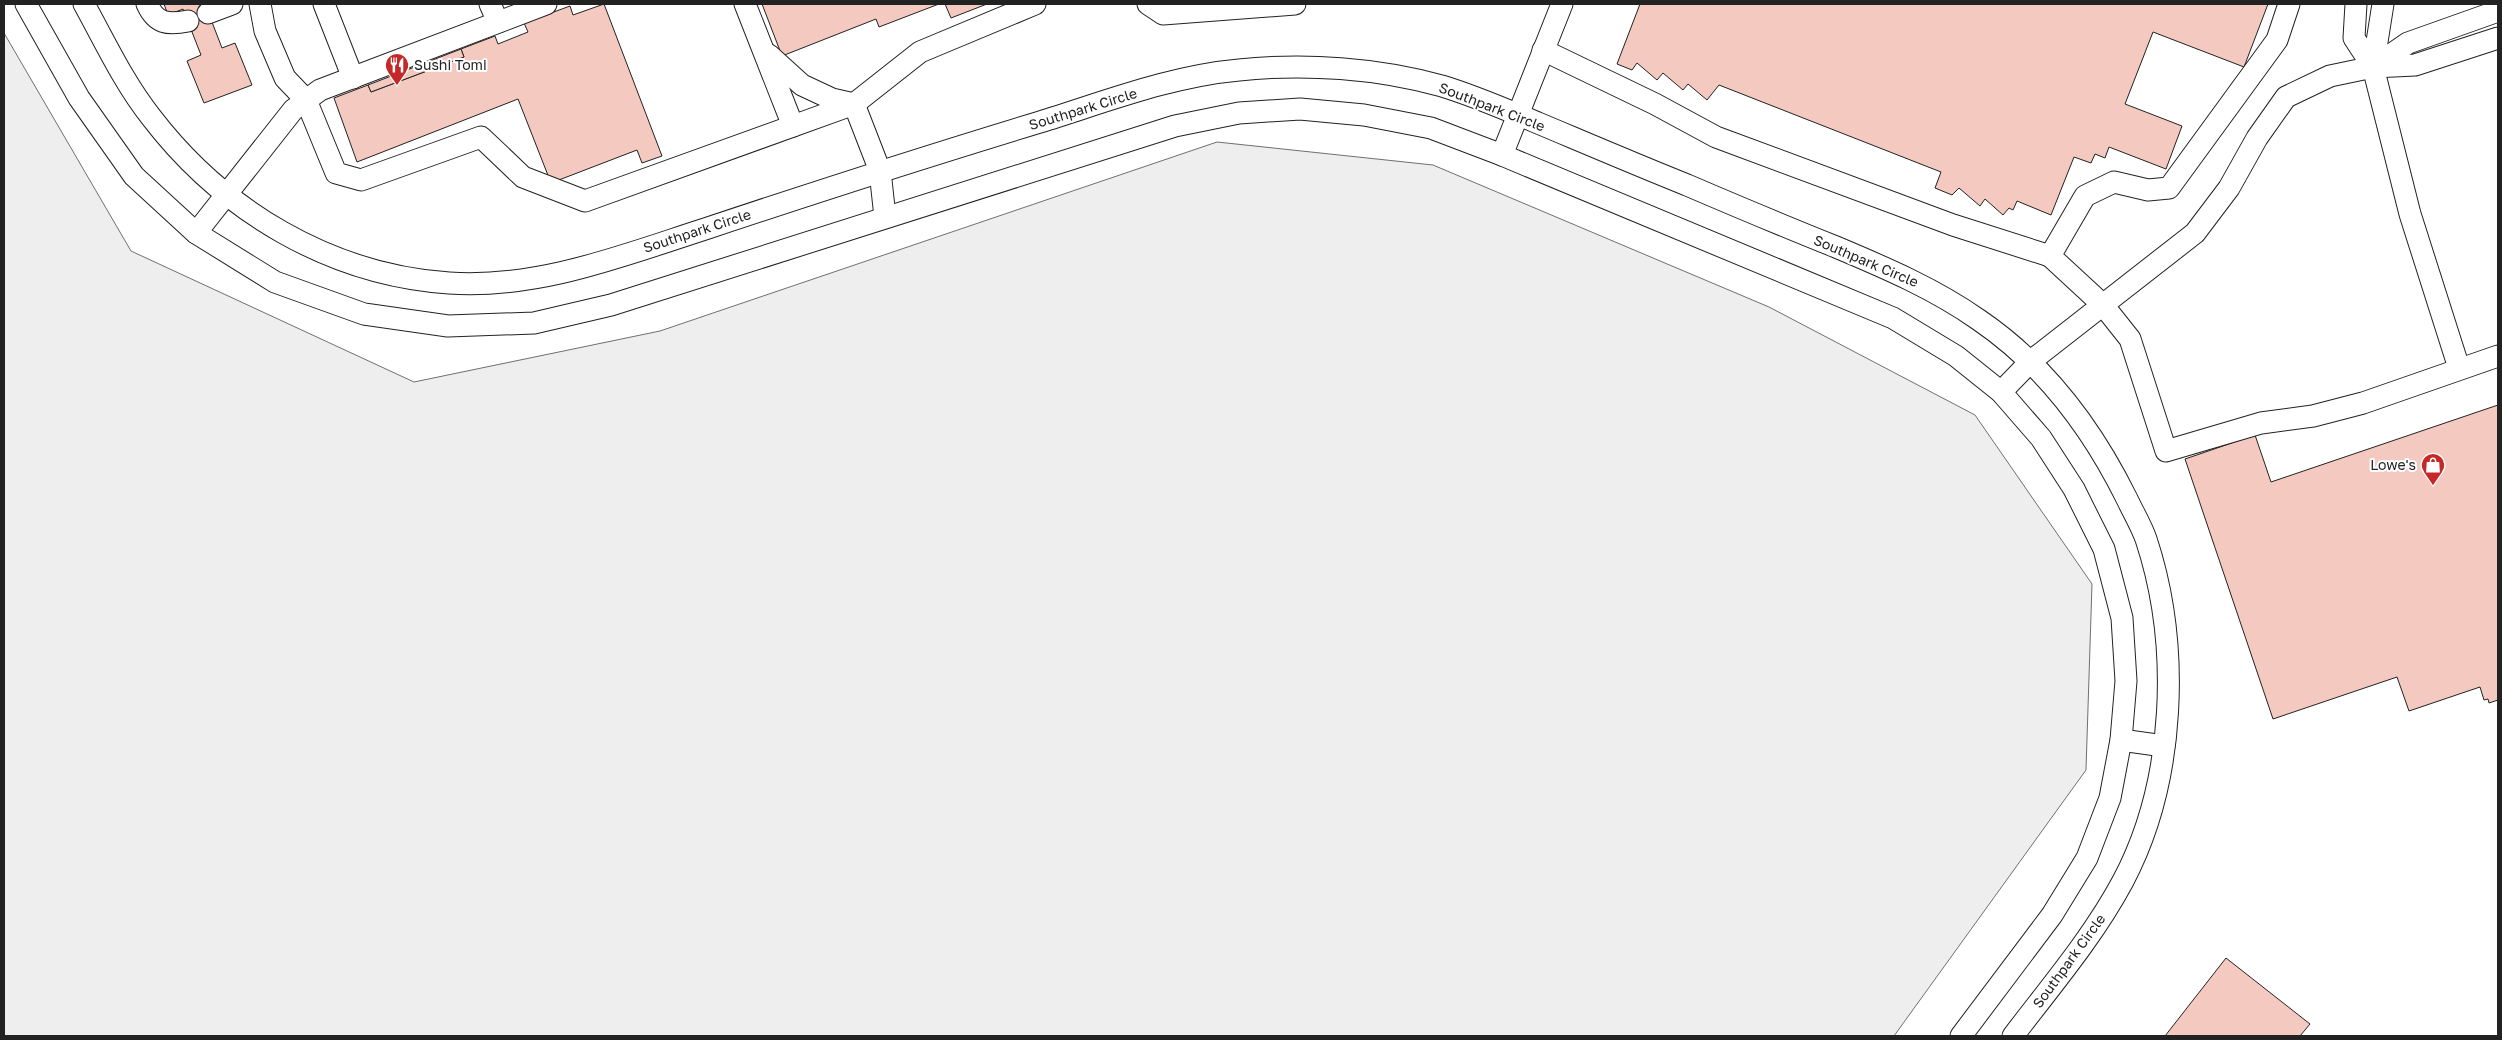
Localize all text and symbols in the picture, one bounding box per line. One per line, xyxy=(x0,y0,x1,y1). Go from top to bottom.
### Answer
restaurant icon: Sushi Tomi xyxy=(384,52,410,86)
place label: Sushi Tomi xyxy=(414,56,487,73)
street label: Southpark Circle xyxy=(1437,79,1548,135)
street label: Southpark Circle xyxy=(1027,84,1139,133)
street label: Southpark Circle xyxy=(641,205,753,256)
street label: Southpark Circle xyxy=(1811,231,1921,290)
shop icon: Lowe's xyxy=(2420,452,2446,486)
place label: Lowe's xyxy=(2370,456,2416,473)
street label: Southpark Circle xyxy=(2029,910,2108,1011)

